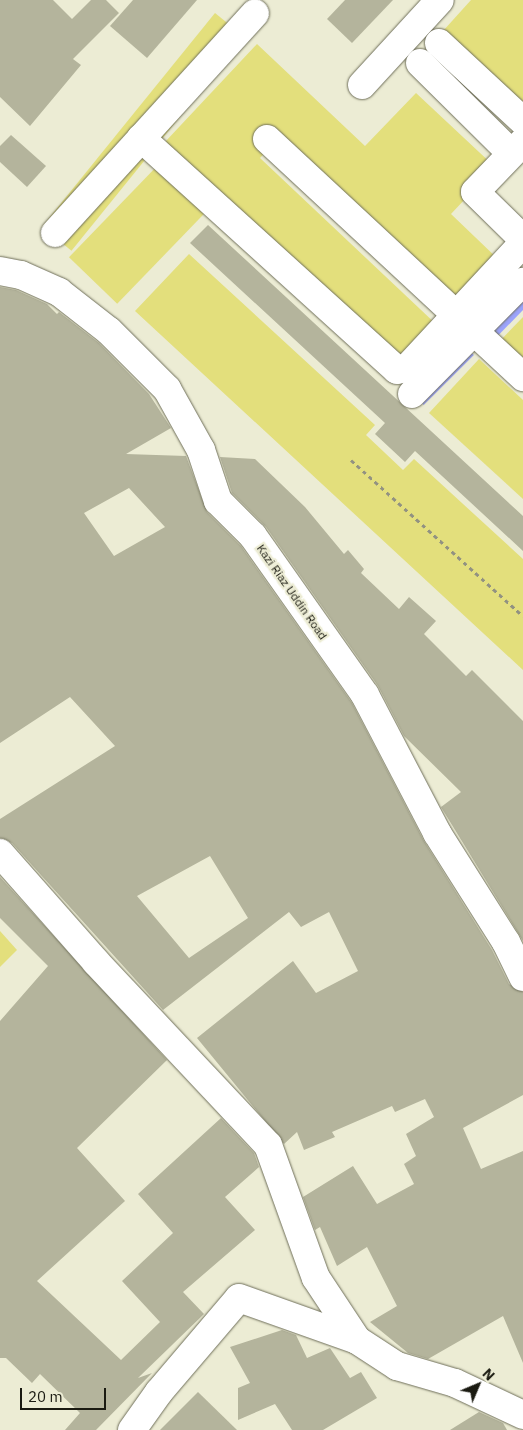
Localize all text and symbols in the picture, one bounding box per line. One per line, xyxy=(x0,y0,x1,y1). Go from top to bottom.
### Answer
street label: Kazi Riaz Uddin Road xyxy=(254,542,330,642)
north arrow xyxy=(453,1360,503,1410)
text: N xyxy=(479,1364,499,1384)
scale bar xyxy=(22,1378,109,1410)
text: 20 m xyxy=(28,1387,63,1406)

